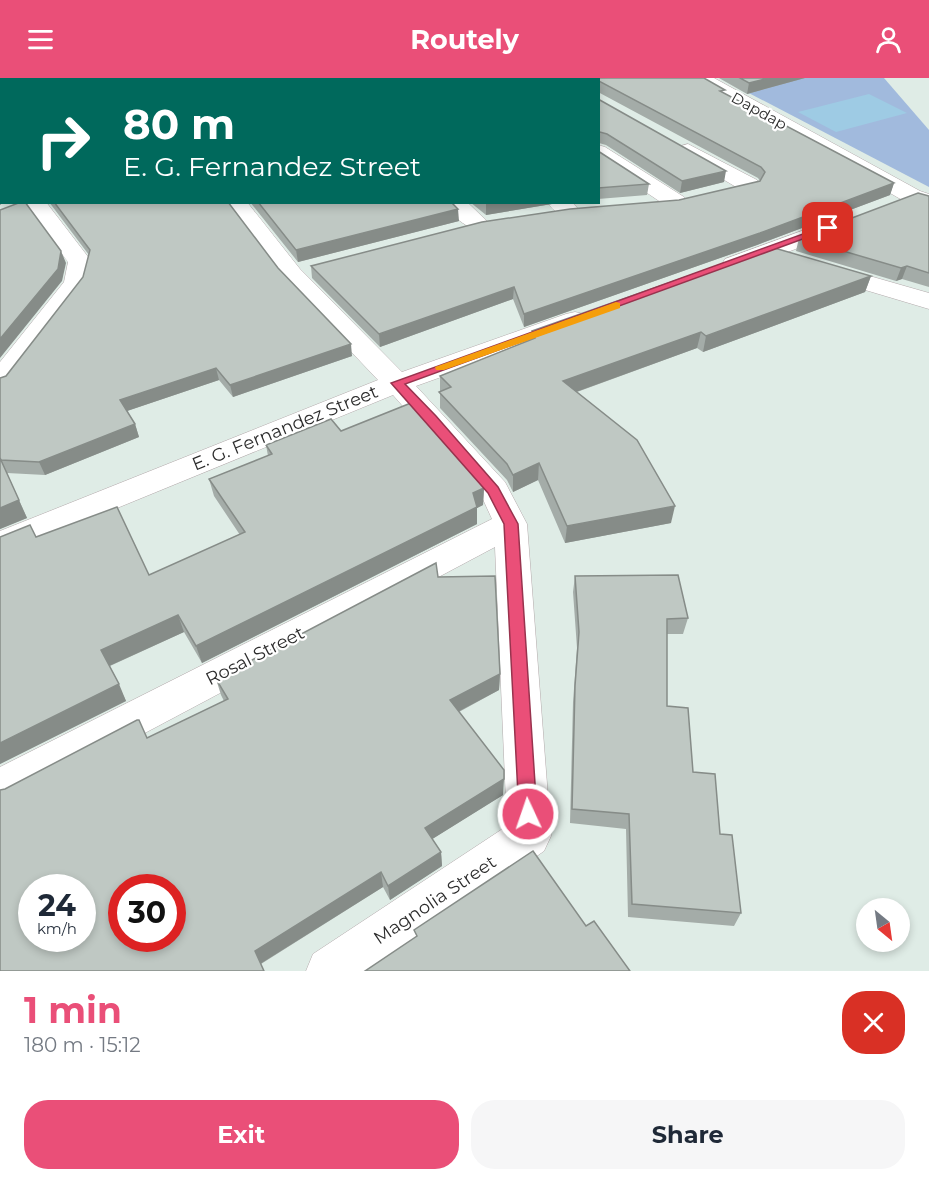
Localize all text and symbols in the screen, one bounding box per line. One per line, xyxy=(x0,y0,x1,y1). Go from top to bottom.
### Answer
icon: menu xyxy=(24,23,57,56)
text: Routely xyxy=(410,23,519,56)
icon: person xyxy=(872,23,905,56)
street label: Dapdap xyxy=(728,88,790,134)
text: 80 m xyxy=(123,98,235,150)
icon: right xyxy=(24,102,102,180)
text: E. G. Fernandez Street xyxy=(123,150,421,183)
pin xyxy=(802,202,853,253)
icon: arrive xyxy=(811,211,844,244)
street label: E. G. Fernandez Street xyxy=(189,381,381,475)
street label: Rosal Street xyxy=(202,622,308,690)
position arrow xyxy=(496,782,560,846)
street label: Magnolia Street xyxy=(370,851,500,949)
speed limit sign: 30 xyxy=(108,874,186,952)
text: 24 xyxy=(38,887,76,924)
north arrow xyxy=(856,898,910,952)
map controls xyxy=(856,898,910,952)
text: km/h xyxy=(37,919,77,938)
text: 1 min xyxy=(24,988,122,1032)
button: close xyxy=(842,991,905,1054)
text: 180 m · 15:12 xyxy=(24,1033,141,1057)
button: Exit xyxy=(24,1100,459,1169)
button: Share xyxy=(471,1100,905,1169)

